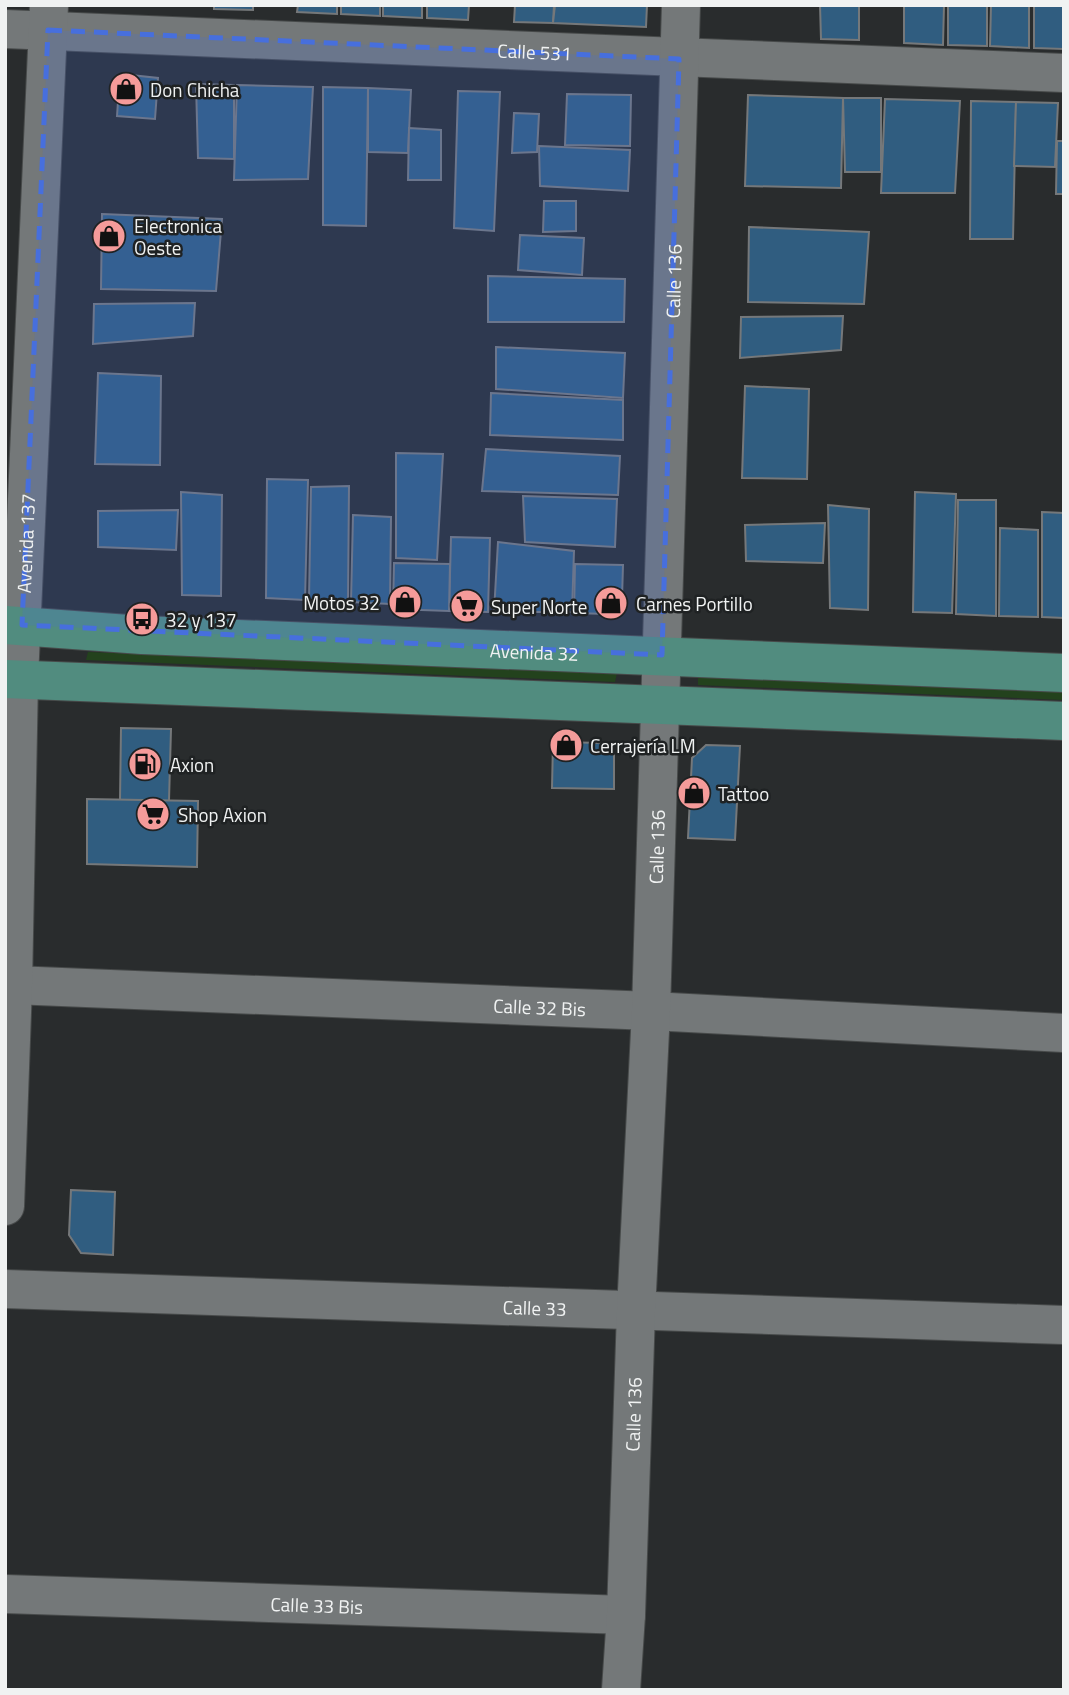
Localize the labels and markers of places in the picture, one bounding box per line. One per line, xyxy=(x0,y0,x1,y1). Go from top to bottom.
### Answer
shop icon: Don Chicha xyxy=(107,70,145,108)
place label: Don Chicha xyxy=(150,75,240,104)
place label: Electronica Oeste xyxy=(134,211,223,262)
shop icon: Electronica Oeste xyxy=(90,217,128,255)
shop icon: Motos 32 xyxy=(386,583,424,621)
shop icon: Carnes Portillo xyxy=(592,584,630,622)
supermarket icon: Super Norte xyxy=(448,587,486,625)
place label: Motos 32 xyxy=(303,588,380,617)
place label: Carnes Portillo xyxy=(636,589,753,618)
place label: Super Norte xyxy=(491,592,587,621)
bus stop icon: 32 y 137 xyxy=(123,600,161,638)
place label: 32 y 137 xyxy=(166,605,237,634)
shop icon: Cerrajería LM xyxy=(547,726,585,764)
place label: Cerrajería LM xyxy=(590,731,696,760)
fuel station icon: Axion xyxy=(126,745,164,783)
place label: Axion xyxy=(170,750,214,779)
shop icon: Tattoo xyxy=(675,774,713,812)
place label: Tattoo xyxy=(718,779,769,808)
supermarket icon: Shop Axion xyxy=(134,795,172,833)
place label: Shop Axion xyxy=(178,800,267,829)

